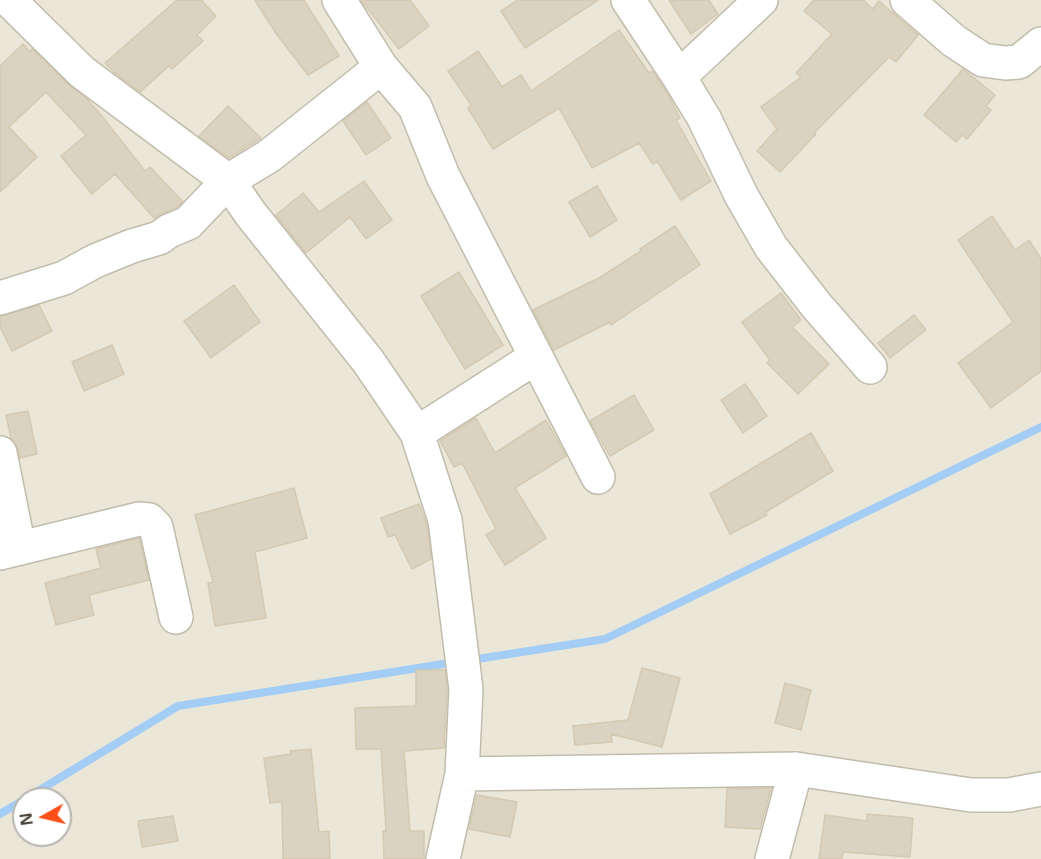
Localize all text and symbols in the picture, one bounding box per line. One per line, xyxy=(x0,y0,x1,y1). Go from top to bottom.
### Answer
north arrow xyxy=(12,787,72,847)
text: N xyxy=(14,811,38,827)

